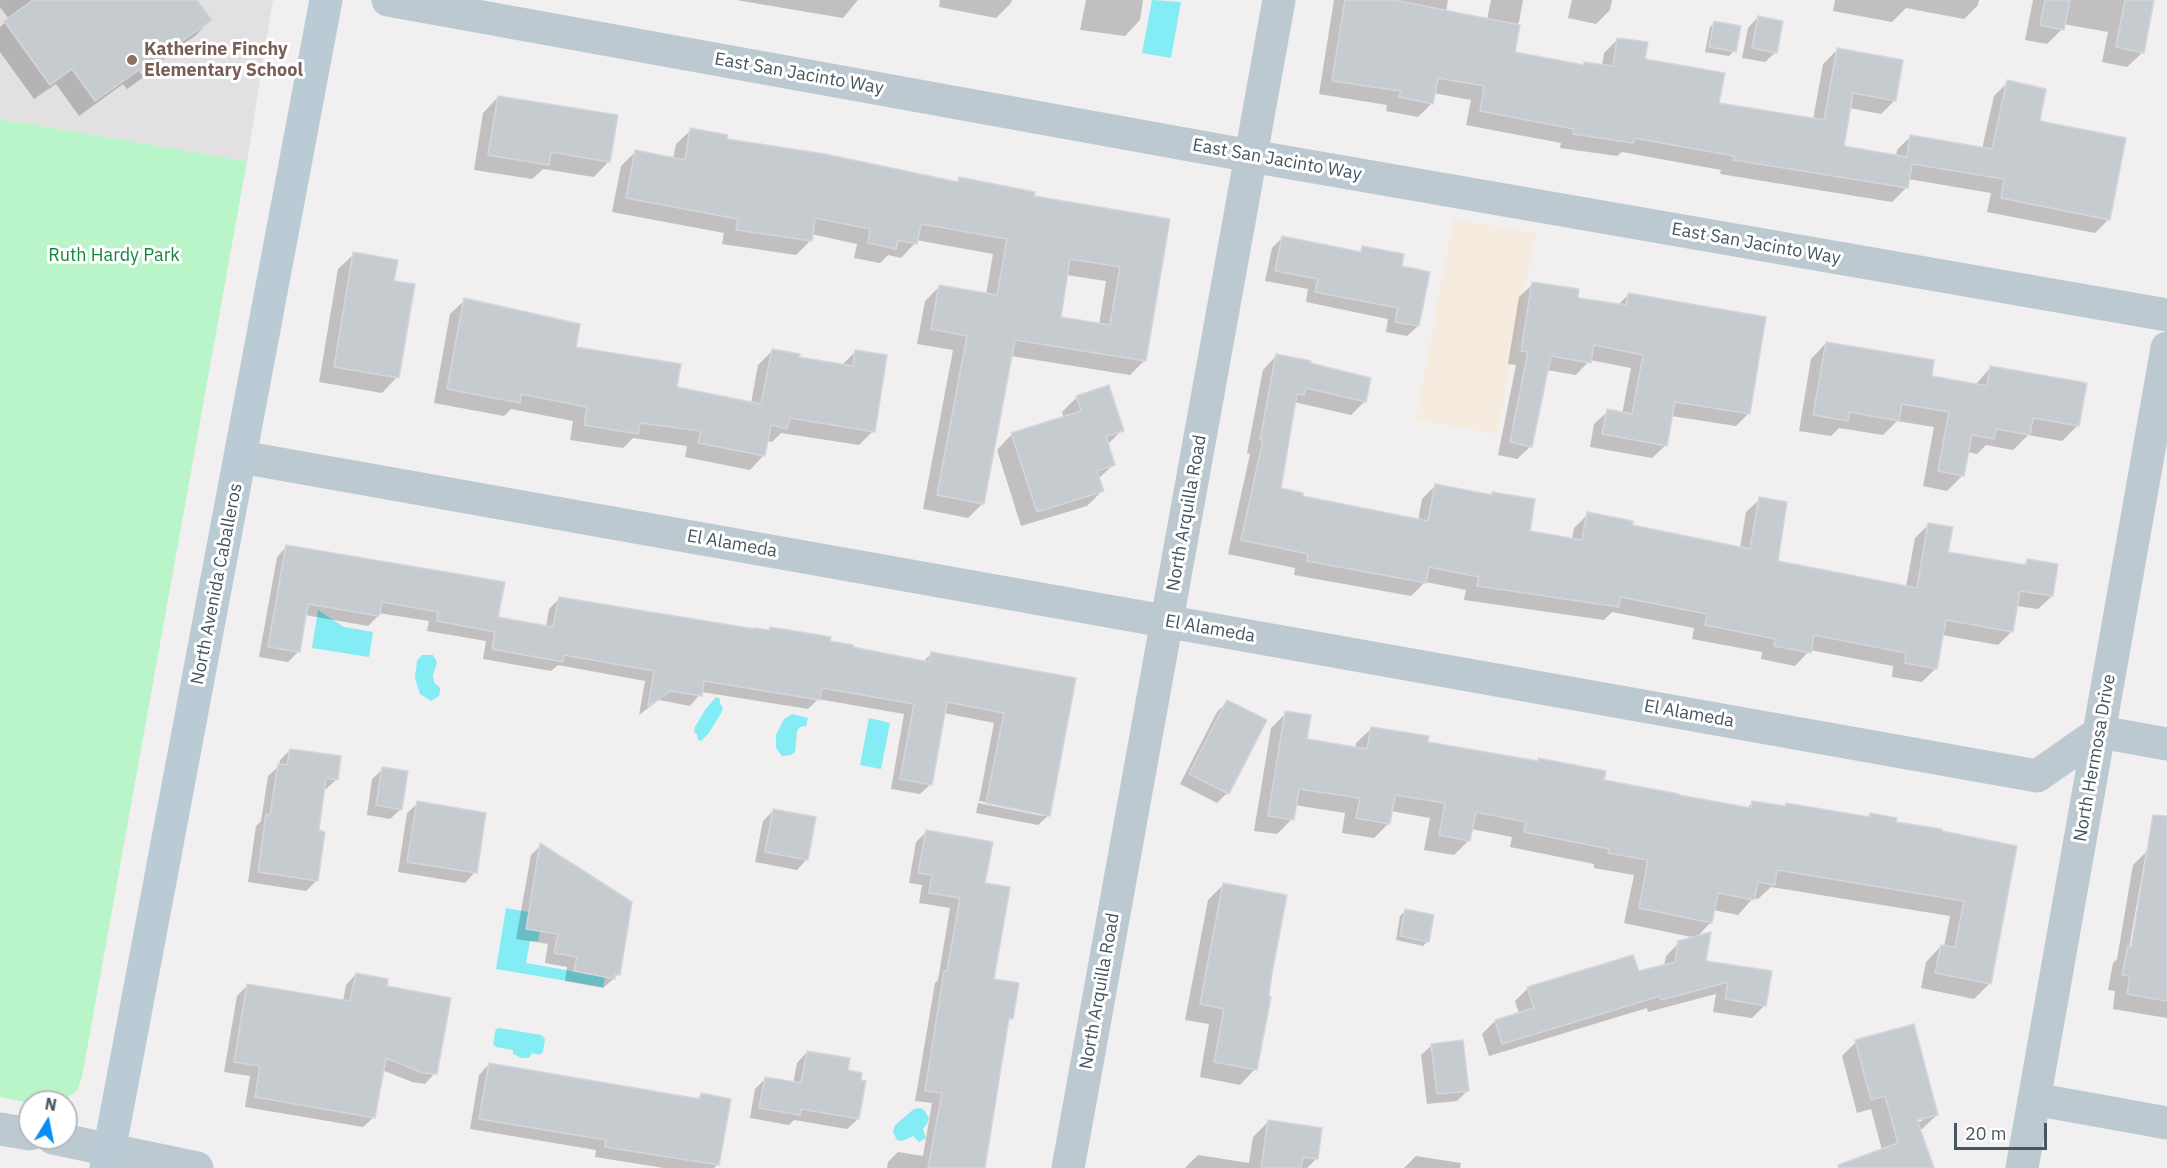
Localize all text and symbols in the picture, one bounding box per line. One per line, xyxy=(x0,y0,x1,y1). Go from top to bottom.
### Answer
place label: Katherine Finchy Elementary School xyxy=(144,39,303,82)
street label: East San Jacinto Way xyxy=(713,48,885,100)
marker: Katherine Finchy Elementary School xyxy=(125,53,139,67)
street label: East San Jacinto Way xyxy=(1191,134,1363,186)
street label: East San Jacinto Way xyxy=(1670,218,1842,270)
park label: Ruth Hardy Park xyxy=(48,245,180,267)
street label: North Arquilla Road xyxy=(1163,433,1211,593)
street label: North Avenida Caballeros xyxy=(187,481,247,687)
street label: El Alameda xyxy=(685,525,779,563)
street label: El Alameda xyxy=(1163,610,1257,648)
street label: North Hermosa Drive xyxy=(2070,673,2120,843)
street label: El Alameda xyxy=(1642,695,1736,733)
street label: North Arquilla Road xyxy=(1076,911,1124,1071)
north arrow xyxy=(18,1090,78,1150)
text: N xyxy=(43,1093,58,1115)
scale bar xyxy=(1957,1111,2050,1149)
text: 20 m xyxy=(1965,1122,2007,1145)

